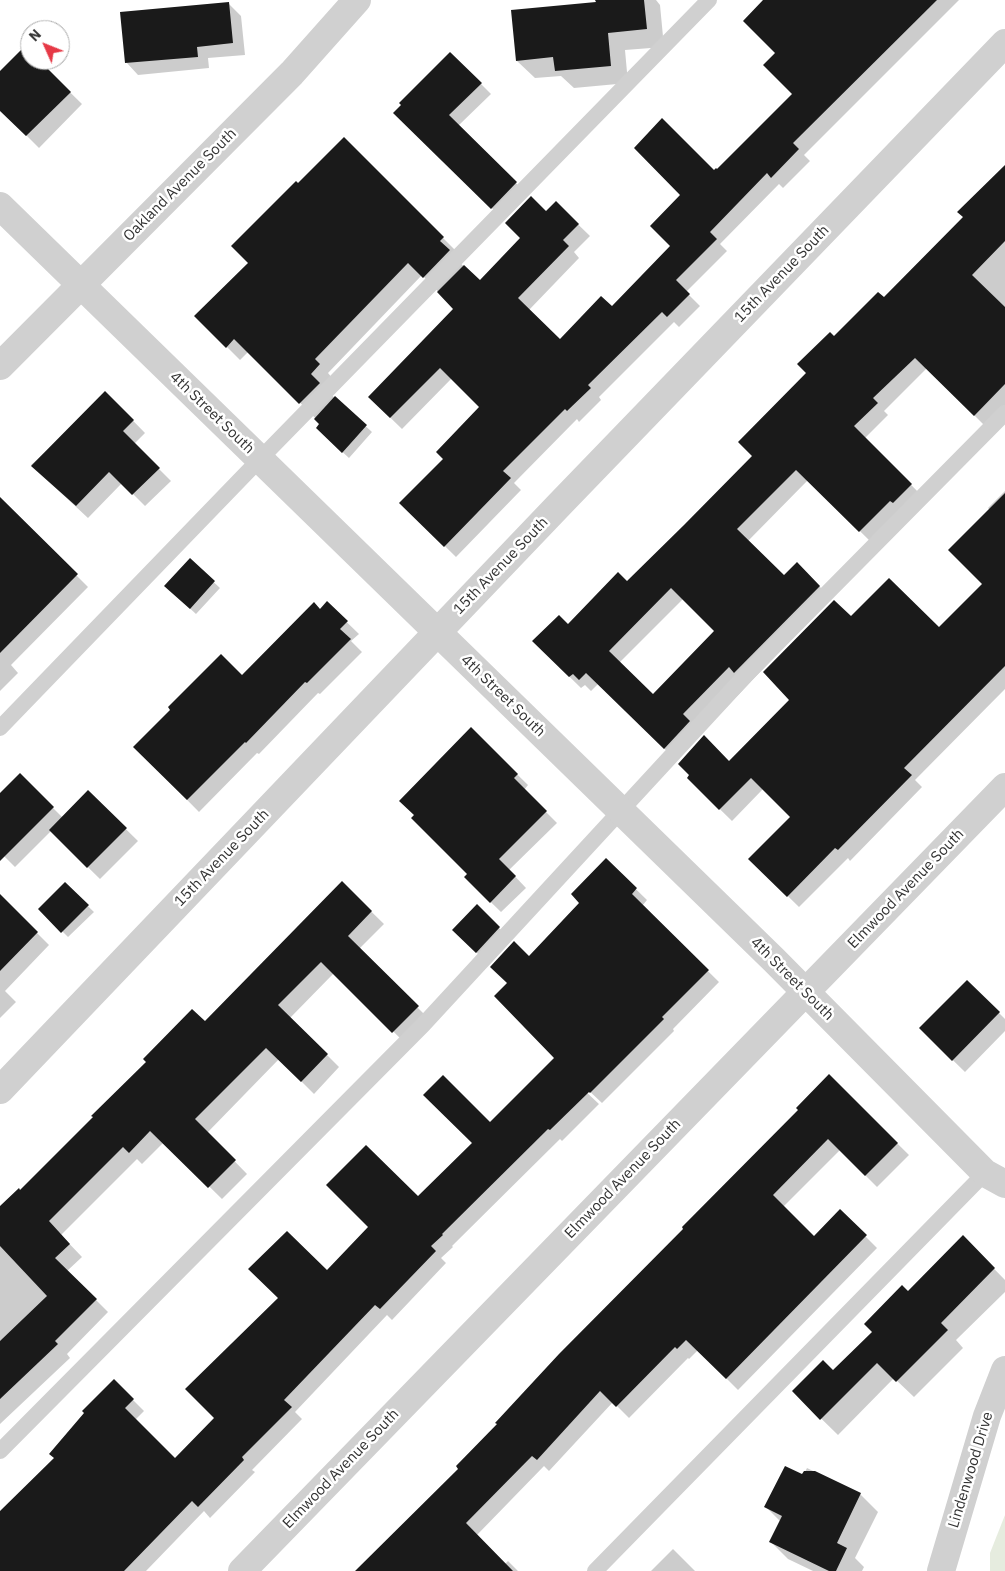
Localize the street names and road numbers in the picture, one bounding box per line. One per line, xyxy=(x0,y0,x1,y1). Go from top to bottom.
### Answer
street label: Oakland Avenue South xyxy=(120,125,240,245)
street label: 15th Avenue South xyxy=(731,222,833,326)
street label: 4th Street South xyxy=(166,368,258,458)
street label: 15th Avenue South xyxy=(450,514,552,618)
street label: 4th Street South xyxy=(457,651,549,741)
street label: 15th Avenue South xyxy=(171,806,273,910)
street label: Elmwood Avenue South xyxy=(844,825,968,953)
street label: 4th Street South xyxy=(747,934,837,1024)
street label: Elmwood Avenue South xyxy=(561,1115,685,1243)
street label: Elmwood Avenue South xyxy=(279,1405,403,1533)
street label: Lindenwood Drive xyxy=(945,1410,997,1530)

